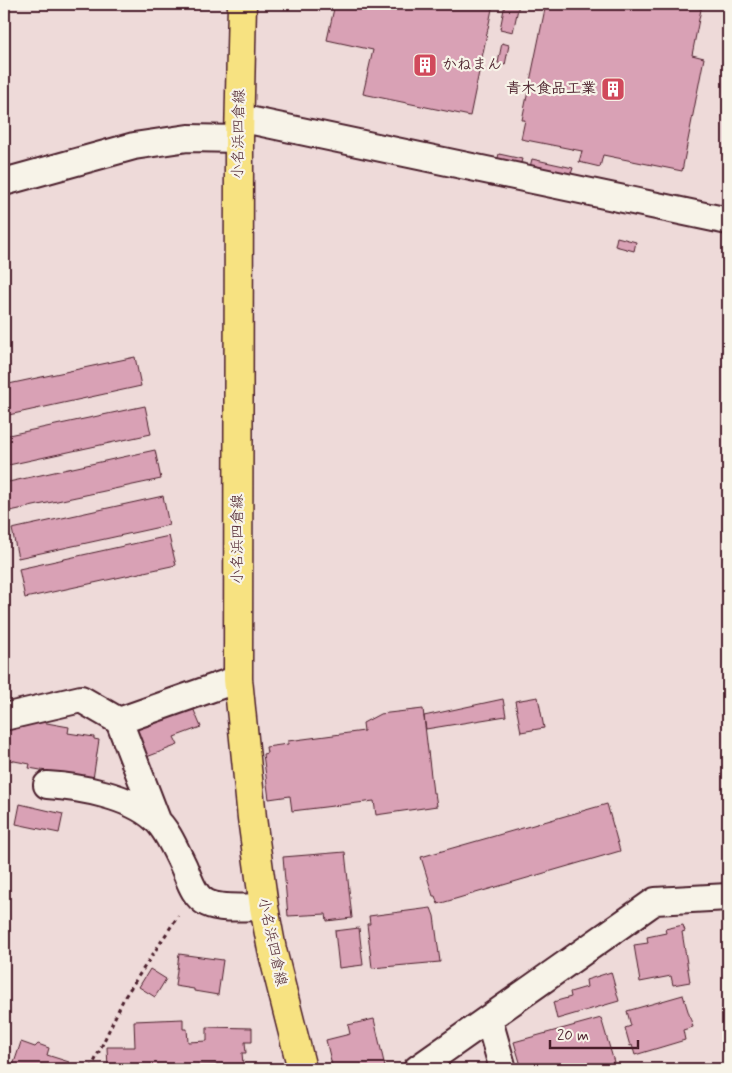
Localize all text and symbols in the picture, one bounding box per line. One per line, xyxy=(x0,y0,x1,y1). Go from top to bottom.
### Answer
building icon: かねまん xyxy=(412,52,438,78)
place label: かねまん xyxy=(442,55,502,75)
building icon: 青木食品工業 xyxy=(600,76,626,102)
place label: 青木食品工業 xyxy=(506,79,596,99)
street label: 小名浜四倉線 xyxy=(228,89,250,179)
street label: 小名浜四倉線 xyxy=(228,494,248,584)
street label: 小名浜四倉線 xyxy=(253,896,291,988)
scale bar xyxy=(550,1018,637,1050)
text: 20 m xyxy=(557,1026,589,1046)

